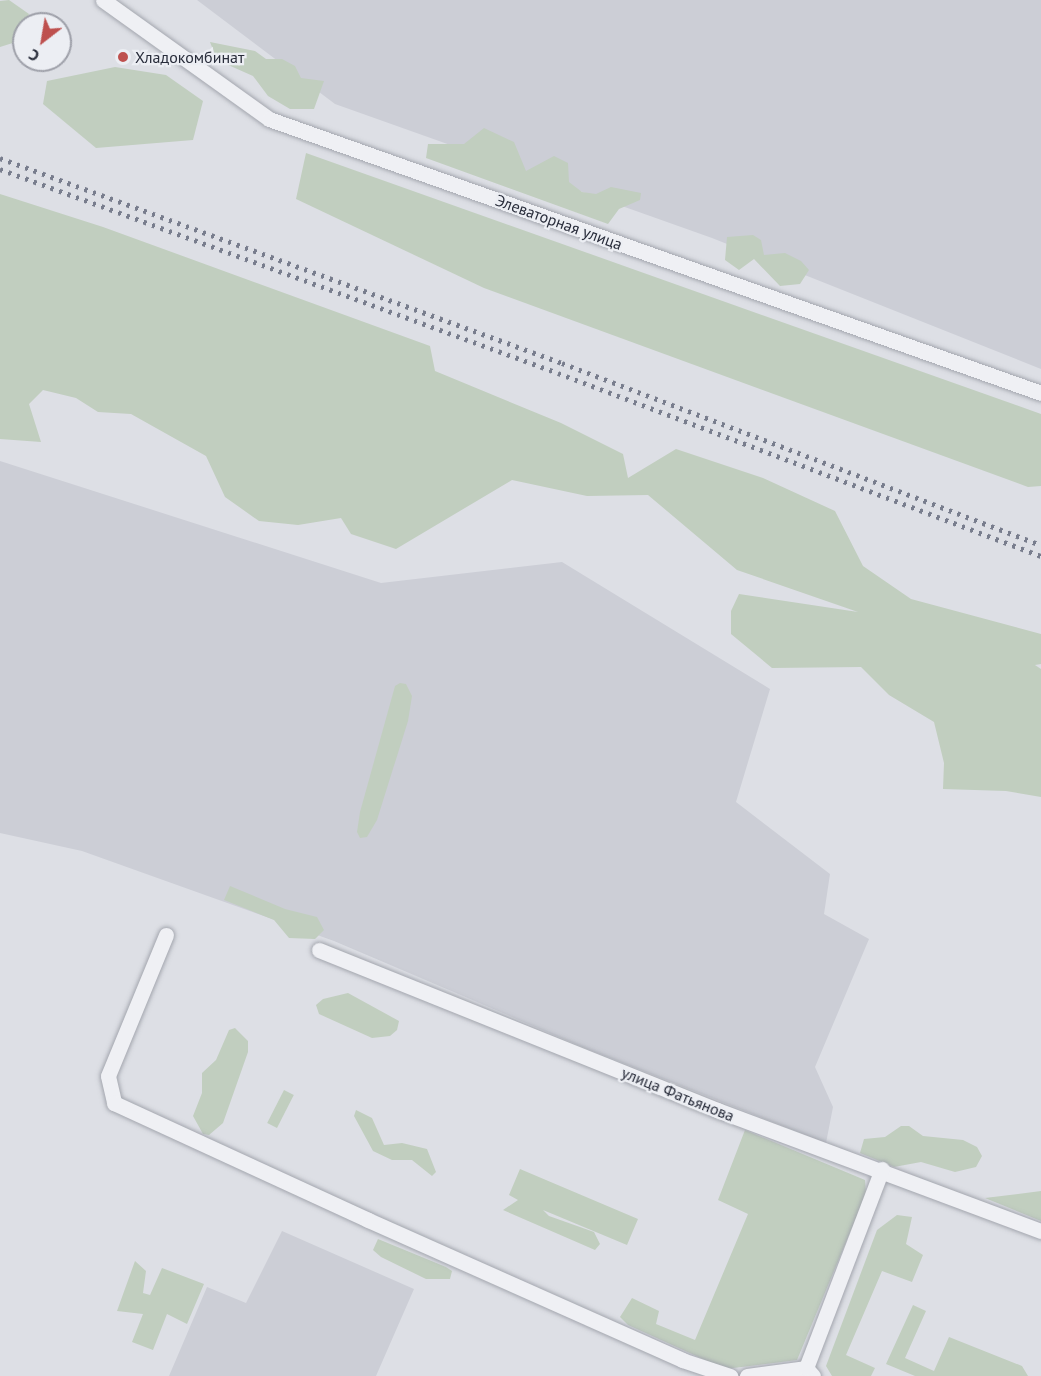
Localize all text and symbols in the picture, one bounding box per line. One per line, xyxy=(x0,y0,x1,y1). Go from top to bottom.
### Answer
north arrow xyxy=(12,12,72,72)
text: С xyxy=(25,45,43,67)
place label: Хладокомбинат xyxy=(135,47,244,67)
marker: Хладокомбинат xyxy=(116,50,130,64)
street label: Элеваторная улица xyxy=(493,190,625,254)
street label: улица Фатьянова xyxy=(619,1063,737,1125)

